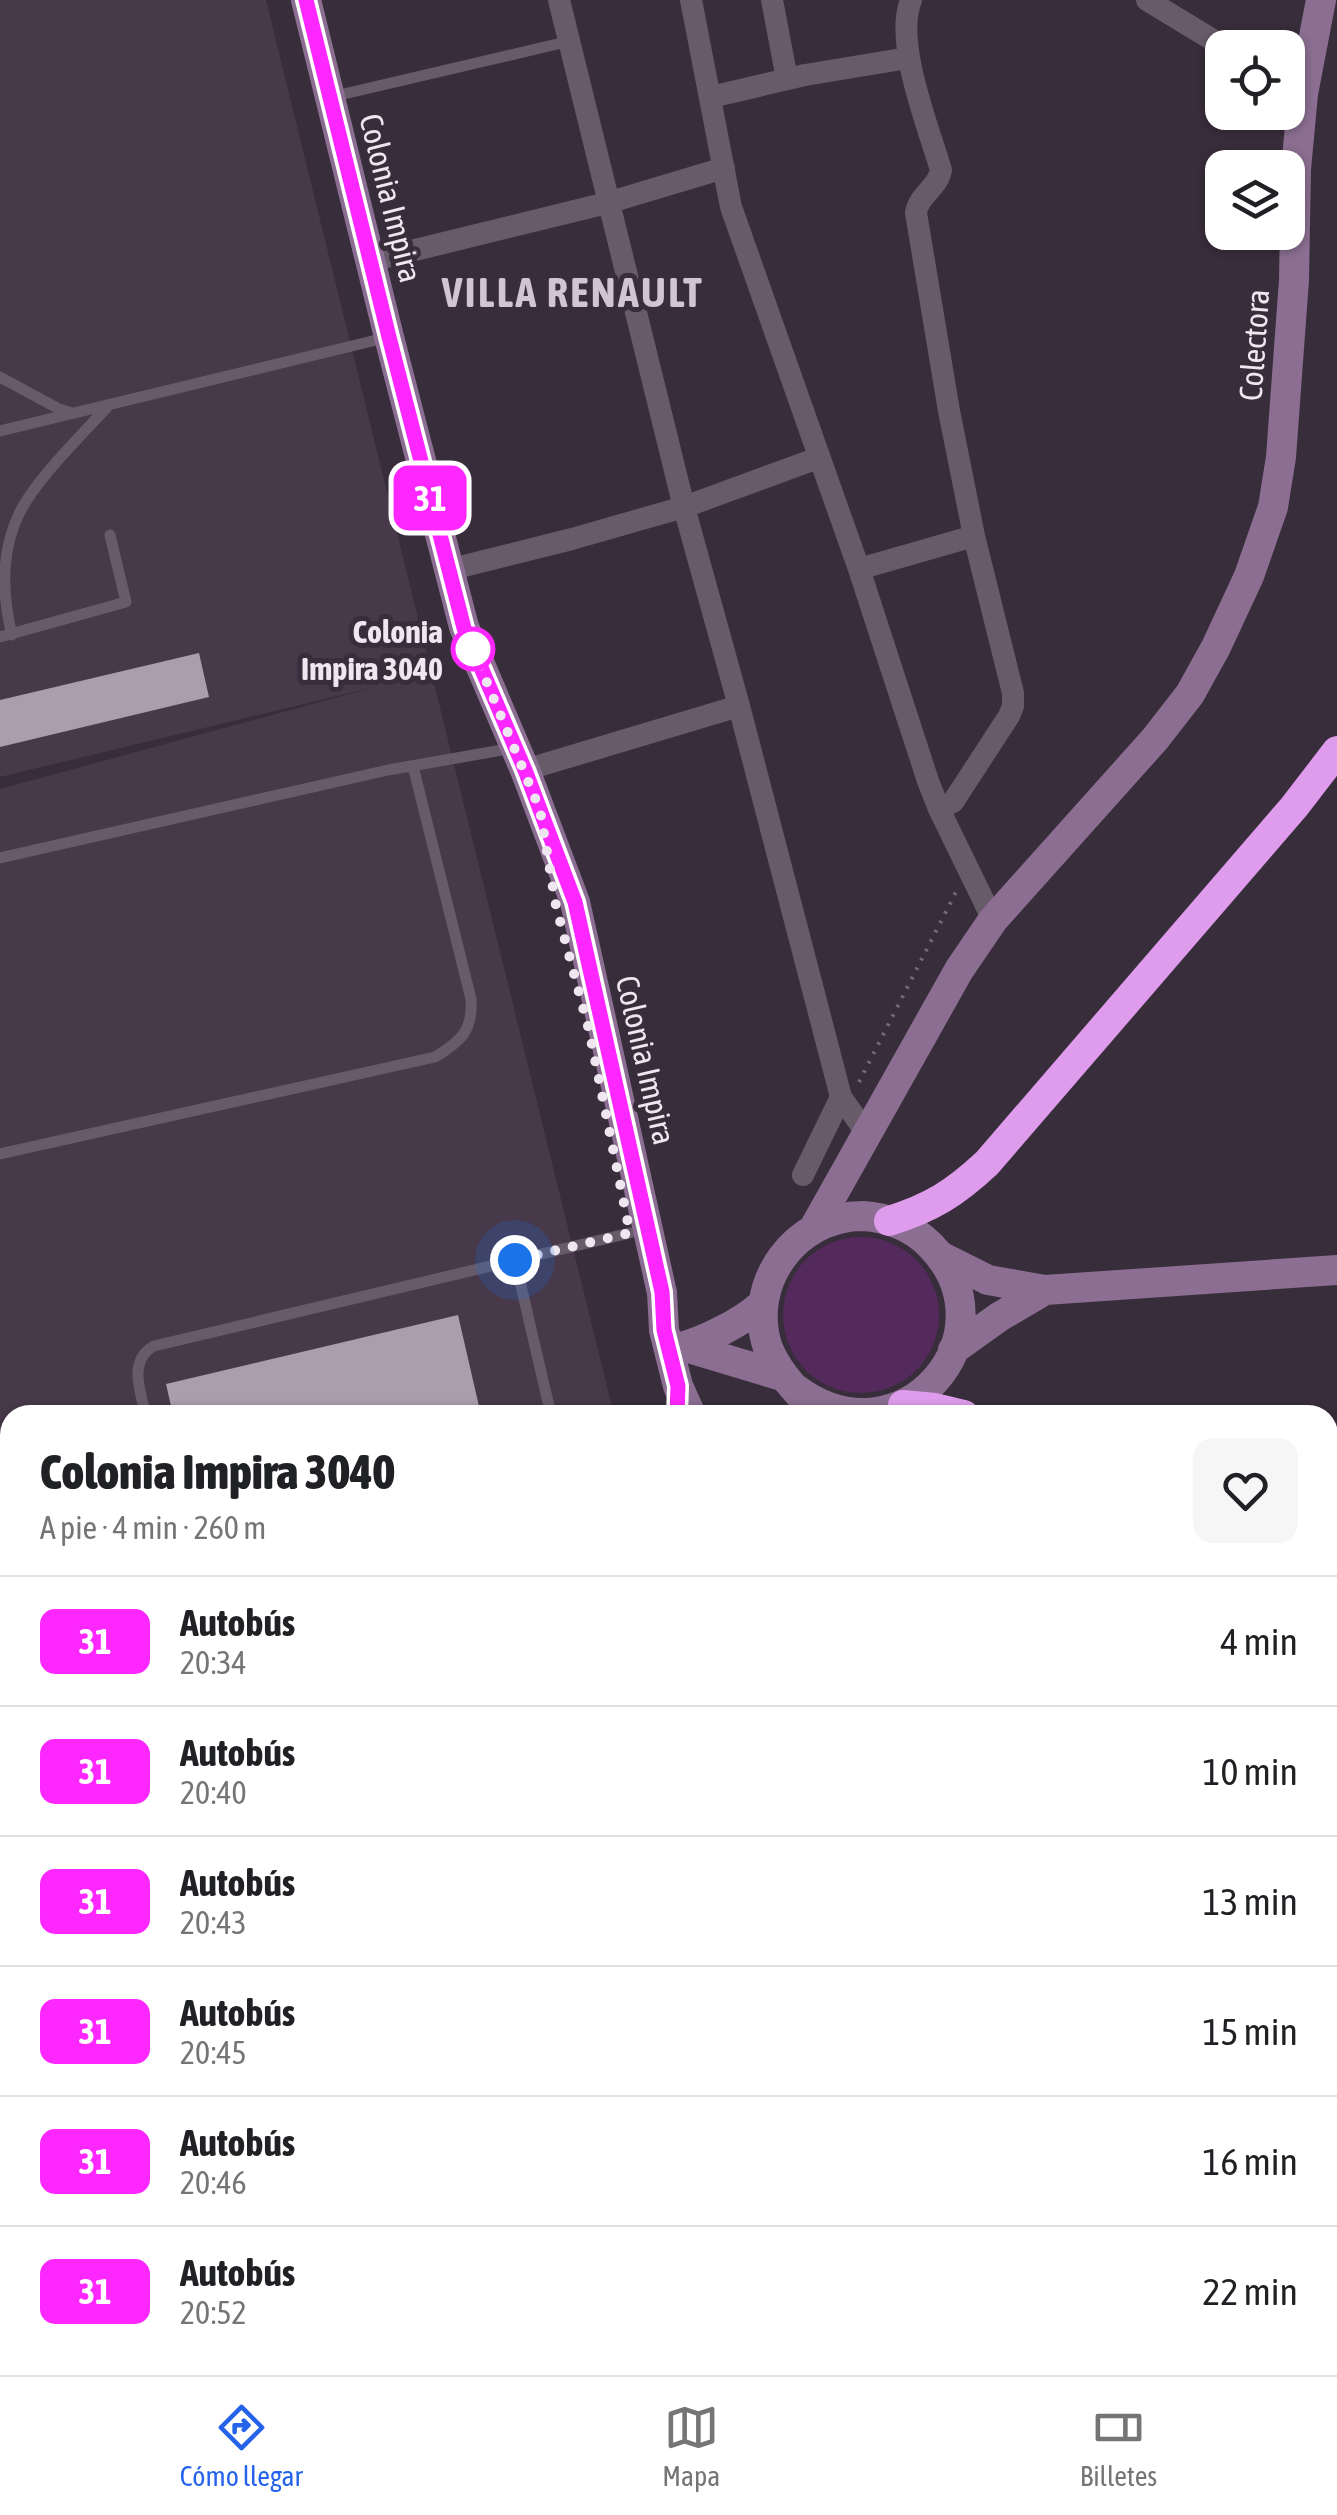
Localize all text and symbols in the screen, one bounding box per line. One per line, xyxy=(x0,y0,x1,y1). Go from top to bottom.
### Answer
map controls xyxy=(1205,30,1305,250)
button: locate xyxy=(1205,30,1305,130)
street label: Colonia Impira xyxy=(352,110,430,286)
button: layers xyxy=(1205,150,1305,250)
district label: VILLA RENAULT xyxy=(441,268,704,316)
street label: Colectora xyxy=(1232,288,1276,402)
line badge: 31 xyxy=(385,466,475,530)
text: 31 xyxy=(414,478,446,518)
place label: Colonia Impira 3040 xyxy=(301,613,443,687)
marker: Colonia Impira 3040 xyxy=(452,628,494,670)
street label: Colonia Impira xyxy=(609,972,683,1148)
your location xyxy=(490,1235,540,1285)
button: heart xyxy=(1193,1438,1298,1543)
text: Colonia Impira 3040 xyxy=(40,1444,395,1499)
text: A pie · 4 min · 260 m xyxy=(40,1509,266,1546)
text: Autobús xyxy=(180,1601,295,1644)
text: 4 min xyxy=(1220,1620,1298,1663)
text: 31 xyxy=(79,1621,111,1661)
text: 20:34 xyxy=(180,1644,247,1681)
text: Autobús xyxy=(180,1731,295,1774)
text: 10 min xyxy=(1203,1750,1298,1793)
text: 31 xyxy=(79,1751,111,1791)
text: 20:40 xyxy=(180,1774,247,1811)
text: Autobús xyxy=(180,1861,295,1904)
text: 13 min xyxy=(1203,1880,1298,1923)
text: 31 xyxy=(79,1881,111,1921)
text: 20:43 xyxy=(180,1904,247,1941)
text: Autobús xyxy=(180,1991,295,2034)
text: 15 min xyxy=(1203,2010,1298,2053)
text: 31 xyxy=(79,2011,111,2051)
text: 20:45 xyxy=(180,2034,247,2071)
text: Autobús xyxy=(180,2121,295,2164)
text: 16 min xyxy=(1203,2140,1298,2183)
text: 31 xyxy=(79,2141,111,2181)
text: 20:46 xyxy=(180,2164,247,2201)
text: Autobús xyxy=(180,2251,295,2294)
text: 22 min xyxy=(1203,2270,1298,2313)
text: 31 xyxy=(79,2271,111,2311)
text: 20:52 xyxy=(180,2294,247,2331)
tab: Cómo llegar xyxy=(180,2400,303,2492)
tab: Mapa xyxy=(662,2400,720,2492)
tab: Billetes xyxy=(1080,2400,1157,2492)

